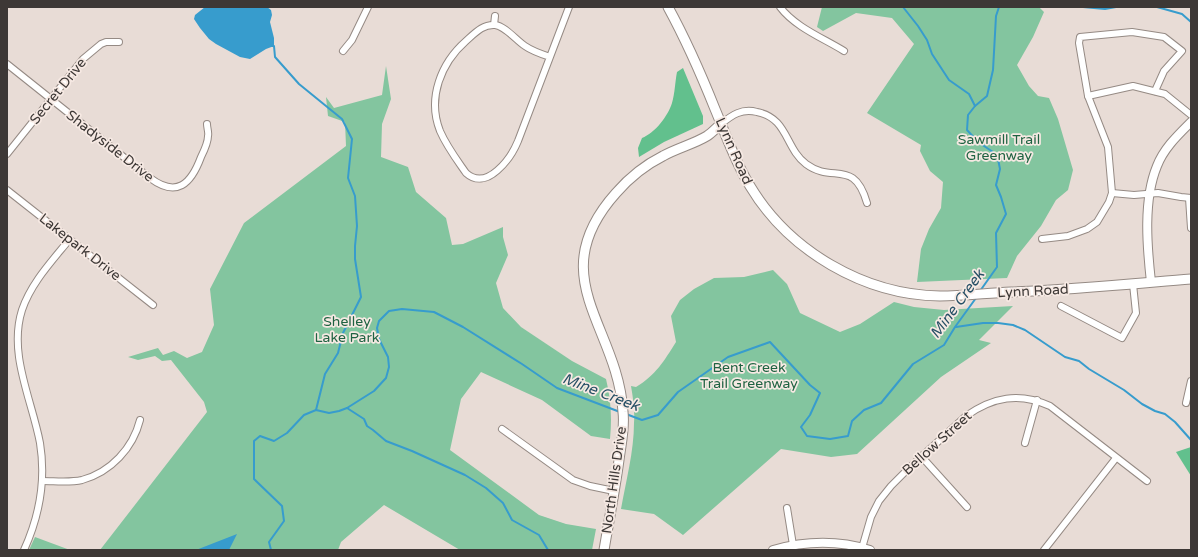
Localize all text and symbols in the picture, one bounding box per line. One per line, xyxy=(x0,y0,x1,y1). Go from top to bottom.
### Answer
street label: Secret Drive xyxy=(26,54,90,128)
street label: Shadyside Drive xyxy=(63,107,157,185)
street label: Lynn Road xyxy=(712,115,756,187)
park label: Sawmill Trail Greenway xyxy=(958,131,1040,164)
street label: Lakepark Drive xyxy=(36,210,124,284)
water label: Mine Creek xyxy=(926,265,989,342)
street label: Lynn Road xyxy=(997,281,1069,301)
park label: Shelley Lake Park xyxy=(315,313,380,346)
park label: Bent Creek Trail Greenway xyxy=(700,359,798,392)
water label: Mine Creek xyxy=(560,369,644,415)
street label: Bellow Street xyxy=(899,407,976,479)
street label: North Hills Drive xyxy=(598,425,630,535)

